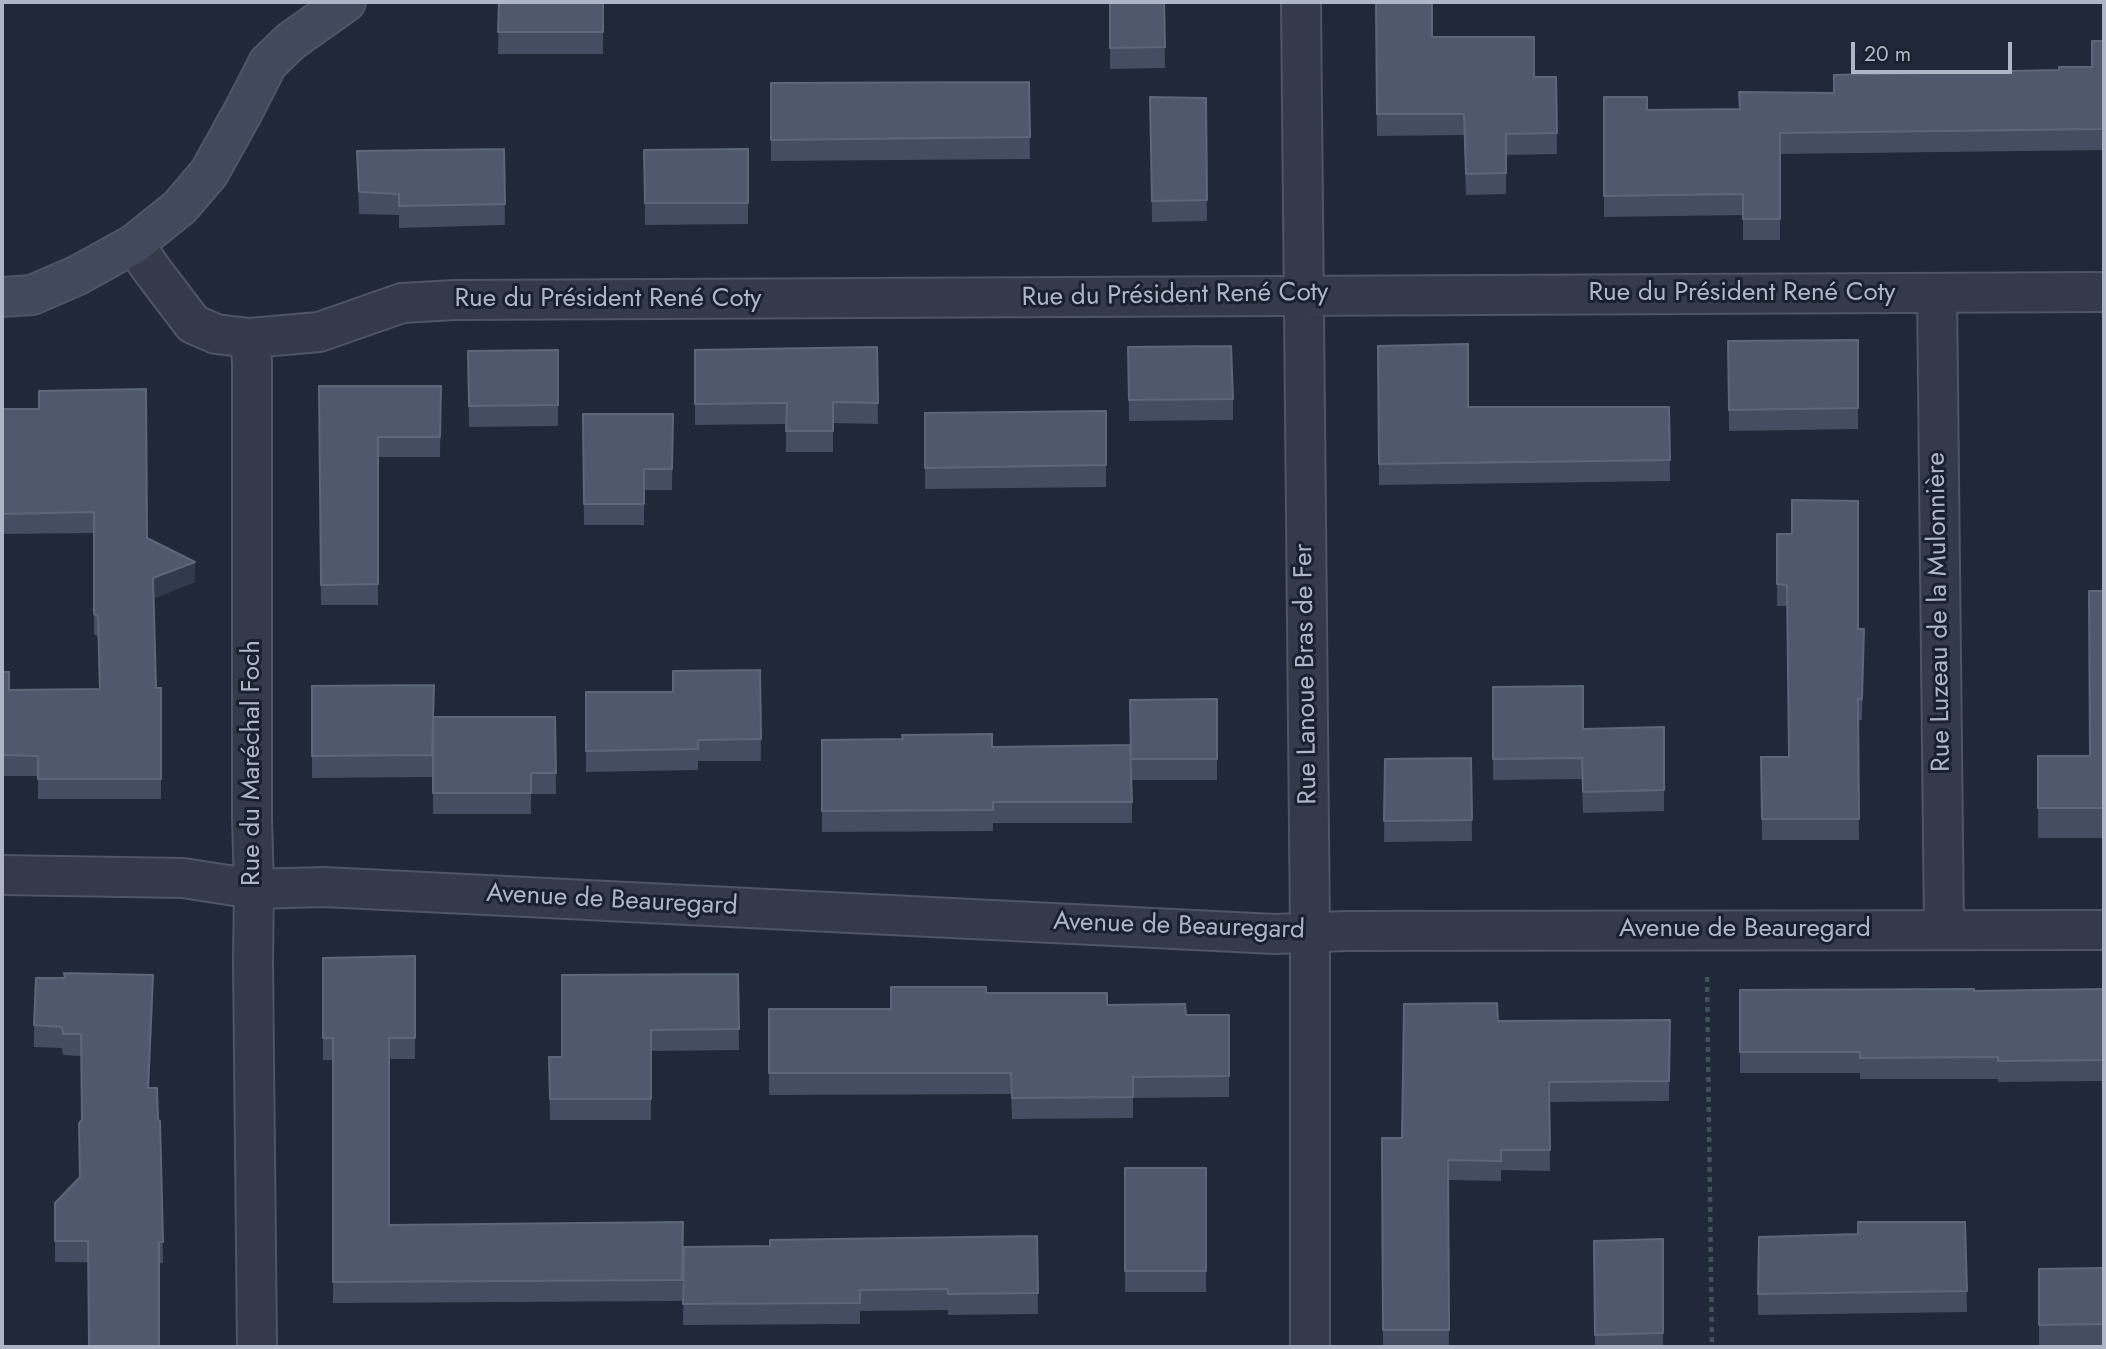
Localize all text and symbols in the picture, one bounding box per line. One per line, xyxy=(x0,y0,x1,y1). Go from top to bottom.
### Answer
scale bar xyxy=(1854,28,2015,72)
text: 20 m xyxy=(1864,39,1911,69)
street label: Rue du Président René Coty xyxy=(1021,278,1329,314)
street label: Rue du Président René Coty xyxy=(1589,278,1895,310)
street label: Rue du Président René Coty xyxy=(455,284,761,316)
street label: Rue Luzeau de la Mulonnière xyxy=(1922,452,1958,772)
street label: Rue Lanoue Bras de Fer xyxy=(1289,543,1325,805)
street label: Rue du Maréchal Foch xyxy=(237,640,269,886)
street label: Avenue de Beauregard xyxy=(485,879,739,923)
street label: Avenue de Beauregard xyxy=(1053,907,1305,947)
street label: Avenue de Beauregard xyxy=(1619,914,1871,946)

